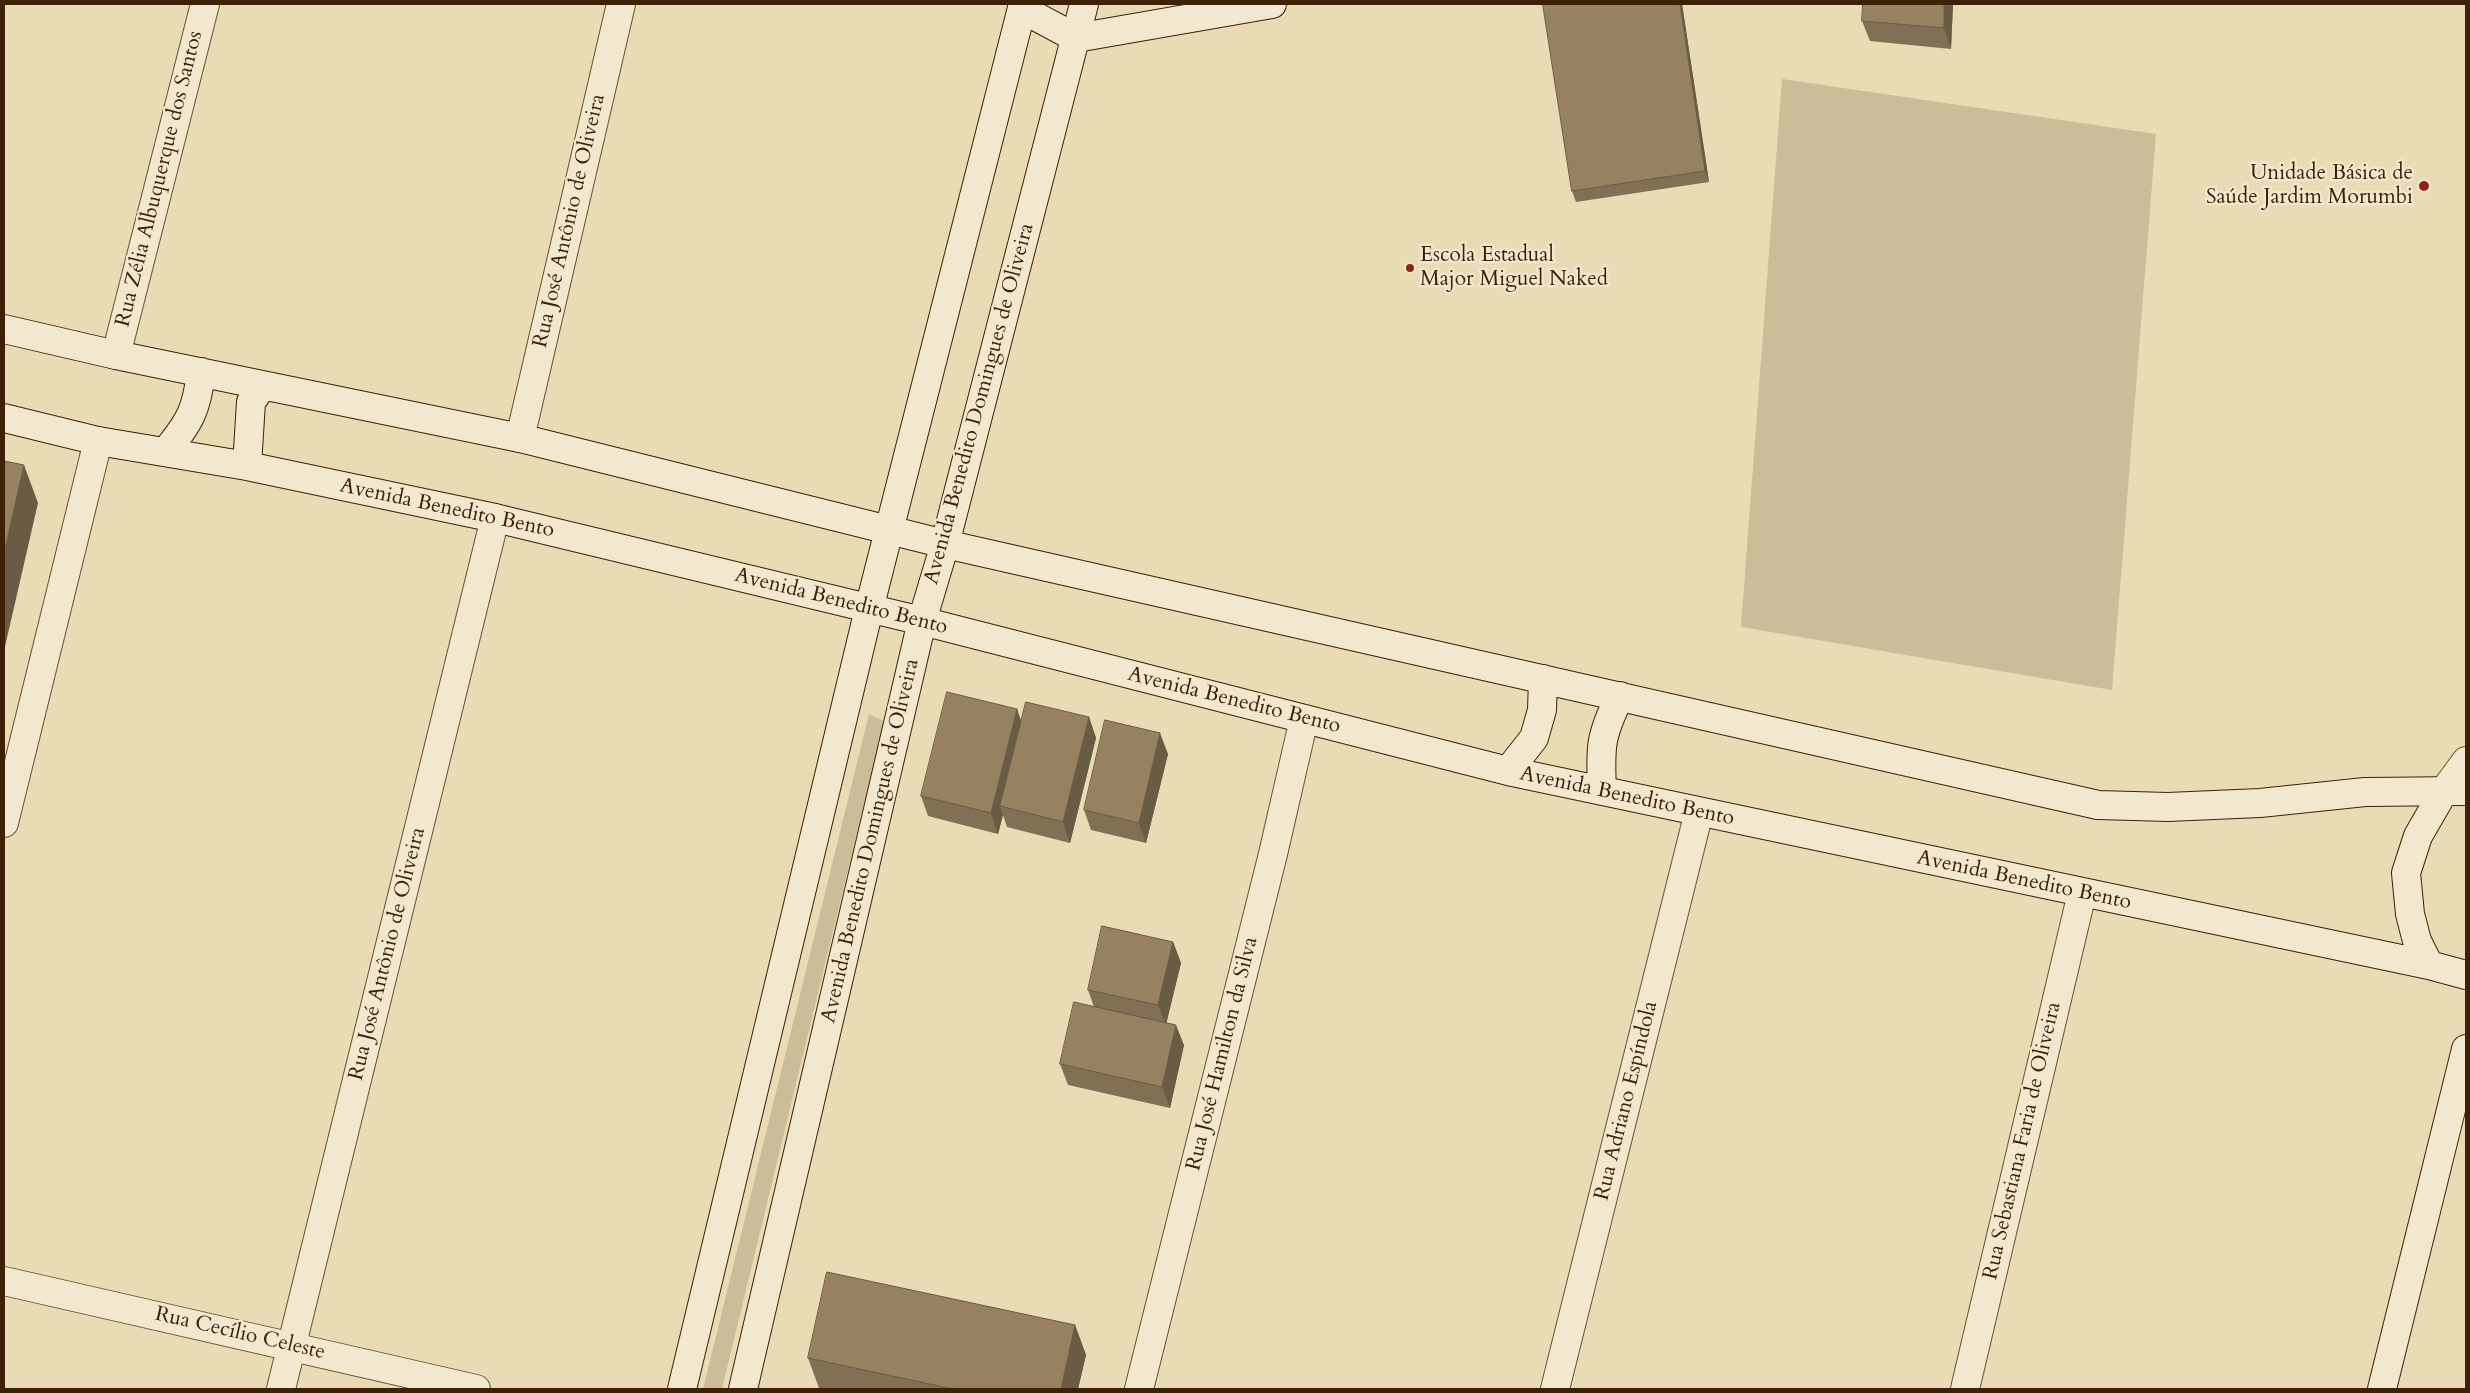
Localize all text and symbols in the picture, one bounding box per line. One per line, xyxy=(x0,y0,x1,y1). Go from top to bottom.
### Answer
street label: Rua Zélia Albuquerque dos Santos xyxy=(111,28,209,330)
street label: Rua José Antônio de Oliveira xyxy=(529,92,611,350)
place label: Unidade Básica de Saúde Jardim Morumbi xyxy=(2206,161,2413,211)
marker: Unidade Básica de Saúde Jardim Morumbi xyxy=(2417,179,2431,193)
street label: Avenida Benedito Domingues de Oliveira xyxy=(920,221,1040,587)
place label: Escola Estadual Major Miguel Naked xyxy=(1420,243,1608,293)
marker: Escola Estadual Major Miguel Naked xyxy=(1404,262,1416,274)
street label: Avenida Benedito Bento xyxy=(337,474,557,544)
street label: Avenida Benedito Bento xyxy=(732,563,950,641)
street label: Avenida Benedito Domingues de Oliveira xyxy=(817,657,925,1025)
street label: Avenida Benedito Bento xyxy=(1125,662,1343,740)
street label: Avenida Benedito Bento xyxy=(1517,762,1737,832)
street label: Rua José Antônio de Oliveira xyxy=(344,825,432,1083)
street label: Avenida Benedito Bento xyxy=(1914,846,2134,916)
street label: Rua José Hamilton da Silva xyxy=(1182,935,1264,1173)
street label: Rua Adriano Espíndola xyxy=(1590,999,1664,1203)
street label: Rua Sebastiana Faria de Oliveira xyxy=(1979,1000,2067,1282)
street label: Rua Cecílio Celeste xyxy=(153,1302,327,1366)

